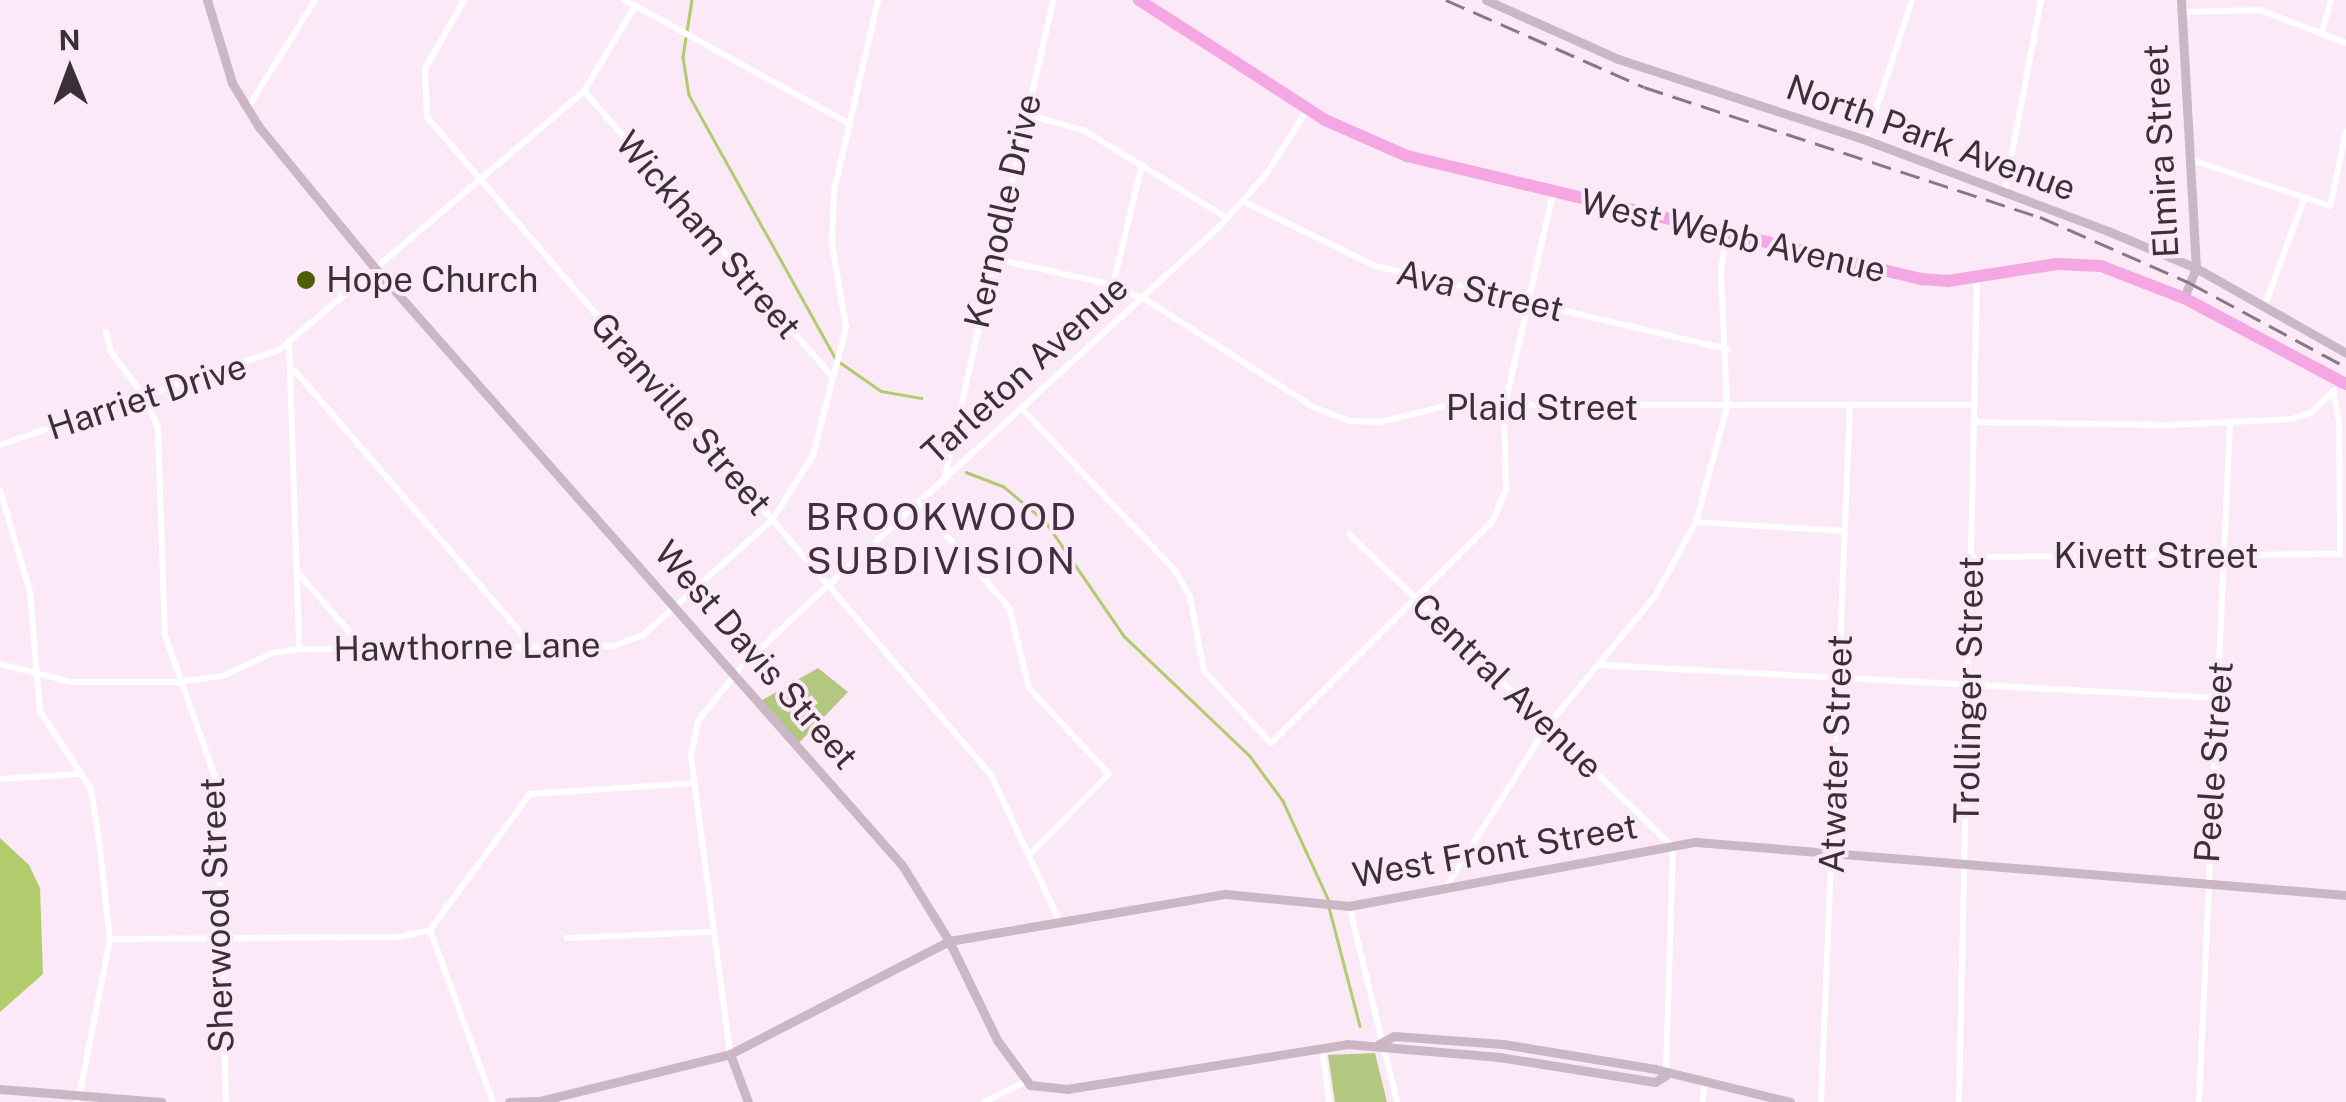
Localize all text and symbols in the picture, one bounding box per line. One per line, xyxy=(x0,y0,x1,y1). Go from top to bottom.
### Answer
north arrow xyxy=(20,20,120,120)
text: N xyxy=(58,23,81,56)
street label: Elmira Street xyxy=(2134,43,2188,259)
street label: North Park Avenue xyxy=(1781,66,2081,210)
street label: Kernodle Drive xyxy=(956,90,1050,332)
street label: Wickham Street xyxy=(607,123,809,347)
street label: West Webb Avenue xyxy=(1576,180,1890,292)
street label: Ava Street xyxy=(1392,251,1568,331)
place label: Hope Church xyxy=(326,259,539,301)
street label: Tarleton Avenue xyxy=(913,267,1137,473)
marker: Hope Church xyxy=(295,269,317,291)
street label: Granville Street xyxy=(582,304,780,524)
street label: Harriet Drive xyxy=(42,345,252,449)
street label: Plaid Street xyxy=(1446,387,1638,429)
district label: BROOKWOOD SUBDIVISION xyxy=(805,494,1079,584)
street label: West Davis Street xyxy=(645,532,867,778)
street label: Kivett Street xyxy=(2053,535,2259,577)
street label: Trollinger Street xyxy=(1946,556,1992,824)
street label: Central Avenue xyxy=(1403,585,1611,787)
street label: Hawthorne Lane xyxy=(333,624,601,670)
street label: Atwater Street xyxy=(1811,634,1861,874)
street label: Peele Street xyxy=(2186,660,2242,864)
street label: Sherwood Street xyxy=(191,776,243,1054)
street label: West Front Street xyxy=(1349,805,1641,897)

